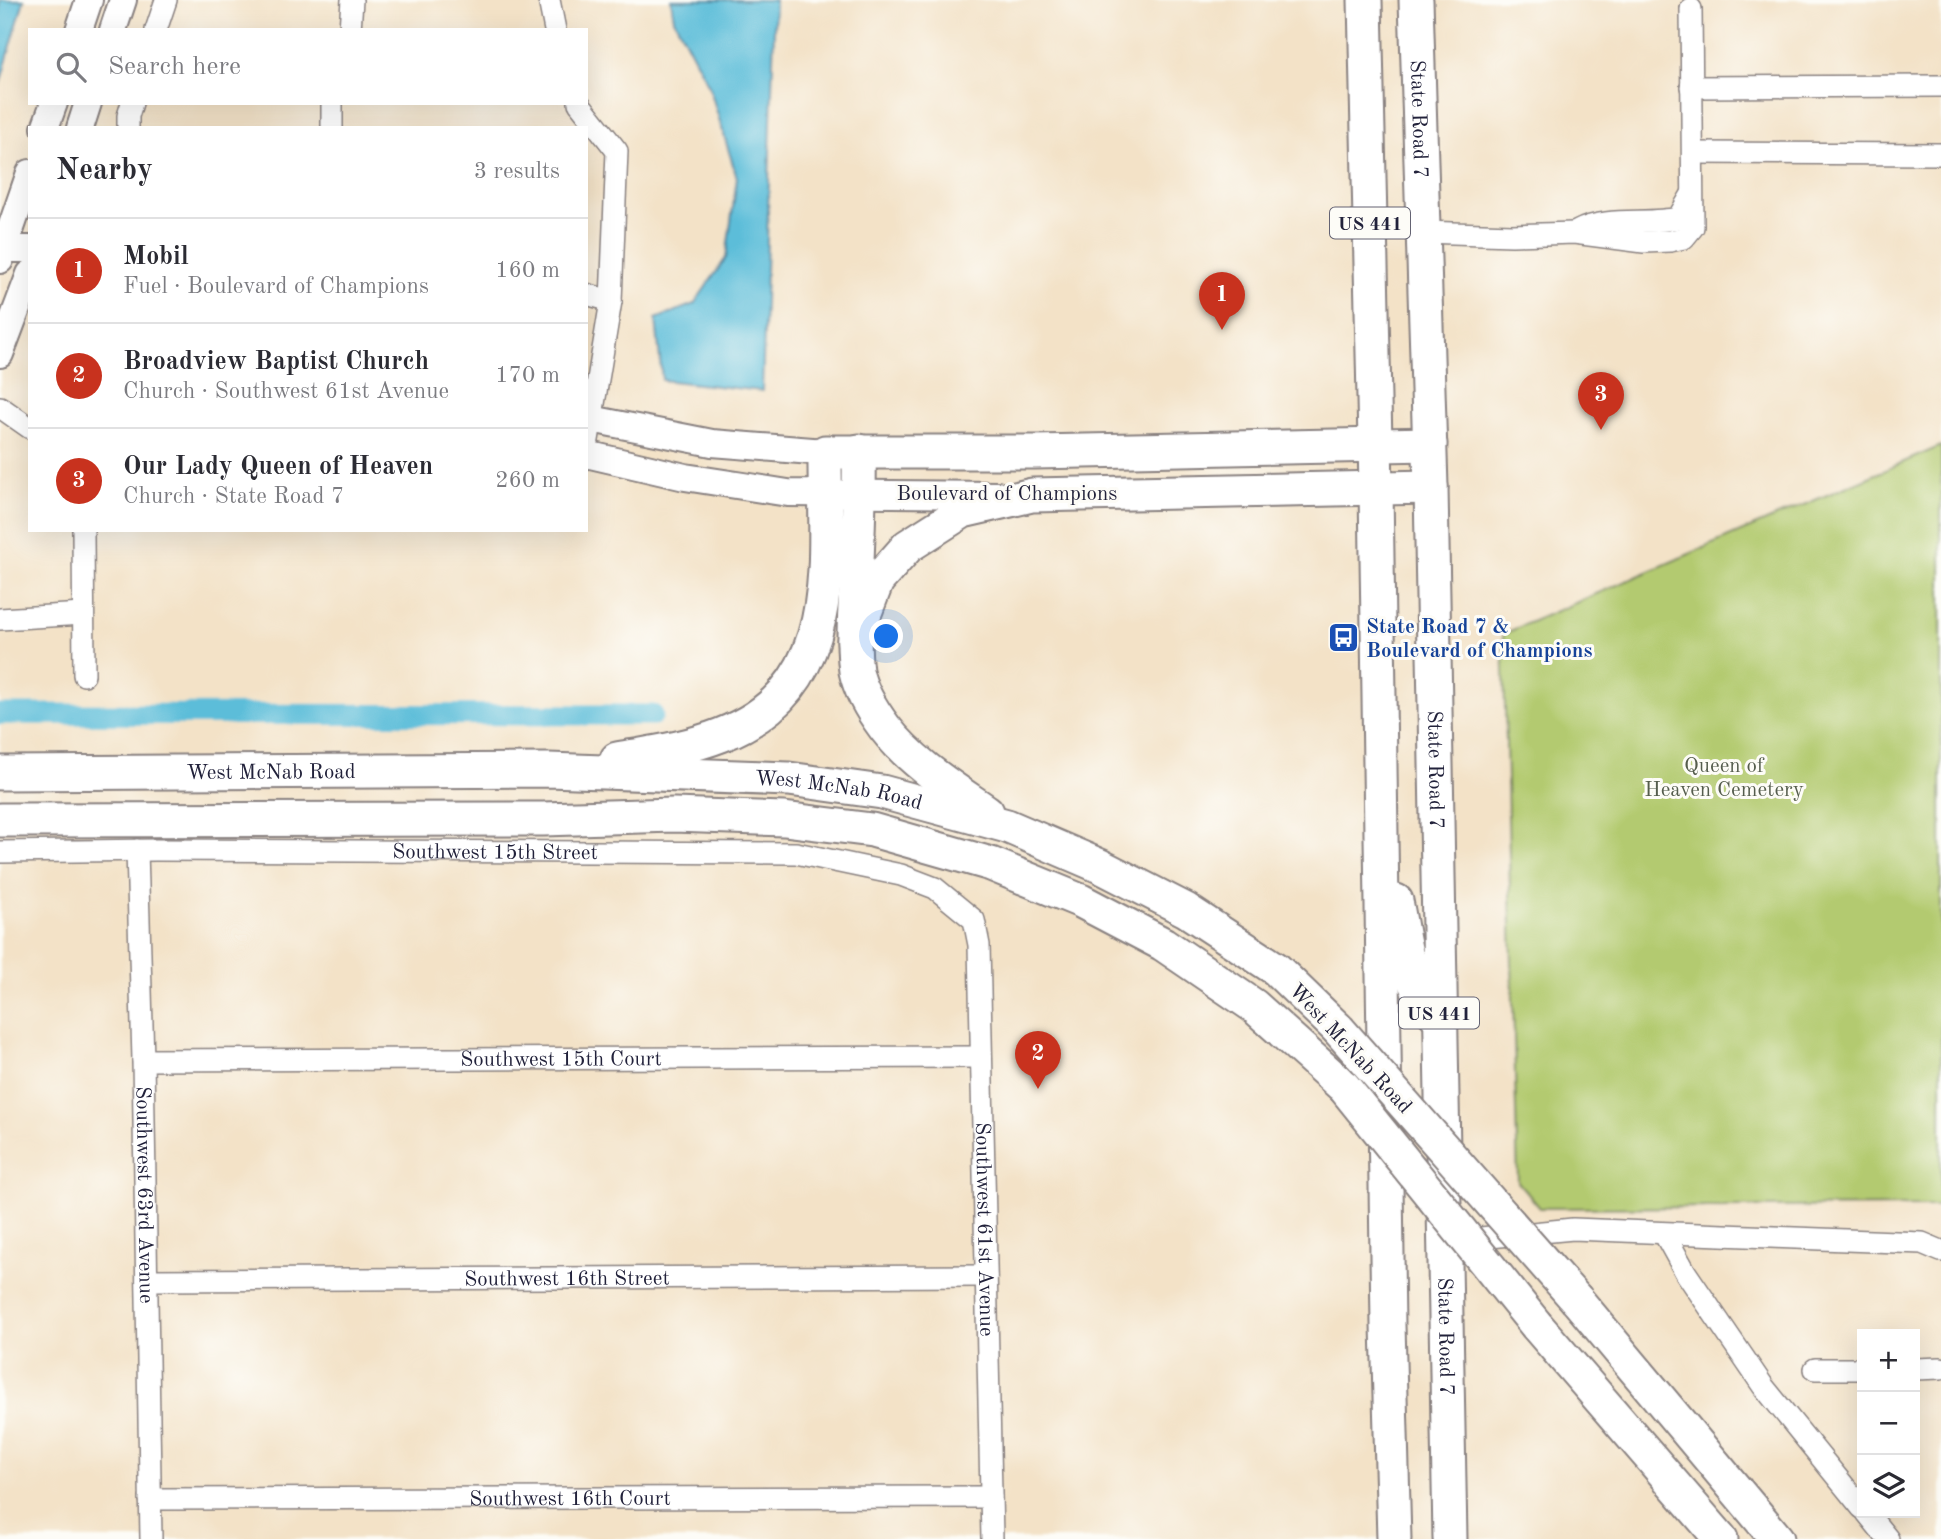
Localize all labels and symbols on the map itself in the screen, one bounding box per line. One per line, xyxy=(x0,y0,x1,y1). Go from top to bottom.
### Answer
street label: State Road 7 xyxy=(1406,59,1430,179)
road number: US 441 xyxy=(1330,208,1410,238)
pin: 1 xyxy=(1199,272,1245,330)
pin: 3 xyxy=(1578,372,1624,430)
street label: Boulevard of Champions xyxy=(897,484,1117,505)
place label: State Road 7 & Boulevard of Champions xyxy=(1366,617,1592,662)
your location xyxy=(869,619,903,653)
bus stop icon: State Road 7 & Boulevard of Champions xyxy=(1326,621,1360,655)
street label: State Road 7 xyxy=(1423,710,1446,829)
park label: Queen of Heaven Cemetery xyxy=(1644,756,1804,801)
street label: West McNab Road xyxy=(186,762,356,784)
street label: West McNab Road xyxy=(755,769,924,814)
street label: Southwest 15th Street xyxy=(392,842,598,864)
street label: West McNab Road xyxy=(1285,980,1415,1118)
road number: US 441 xyxy=(1399,998,1479,1028)
pin: 2 xyxy=(1015,1031,1061,1089)
street label: Southwest 15th Court xyxy=(460,1049,662,1071)
street label: Southwest 63rd Avenue xyxy=(131,1086,156,1304)
street label: Southwest 61st Avenue xyxy=(971,1122,997,1337)
street label: Southwest 16th Street xyxy=(464,1269,670,1290)
street label: State Road 7 xyxy=(1433,1277,1456,1396)
street label: Southwest 16th Court xyxy=(469,1489,671,1510)

